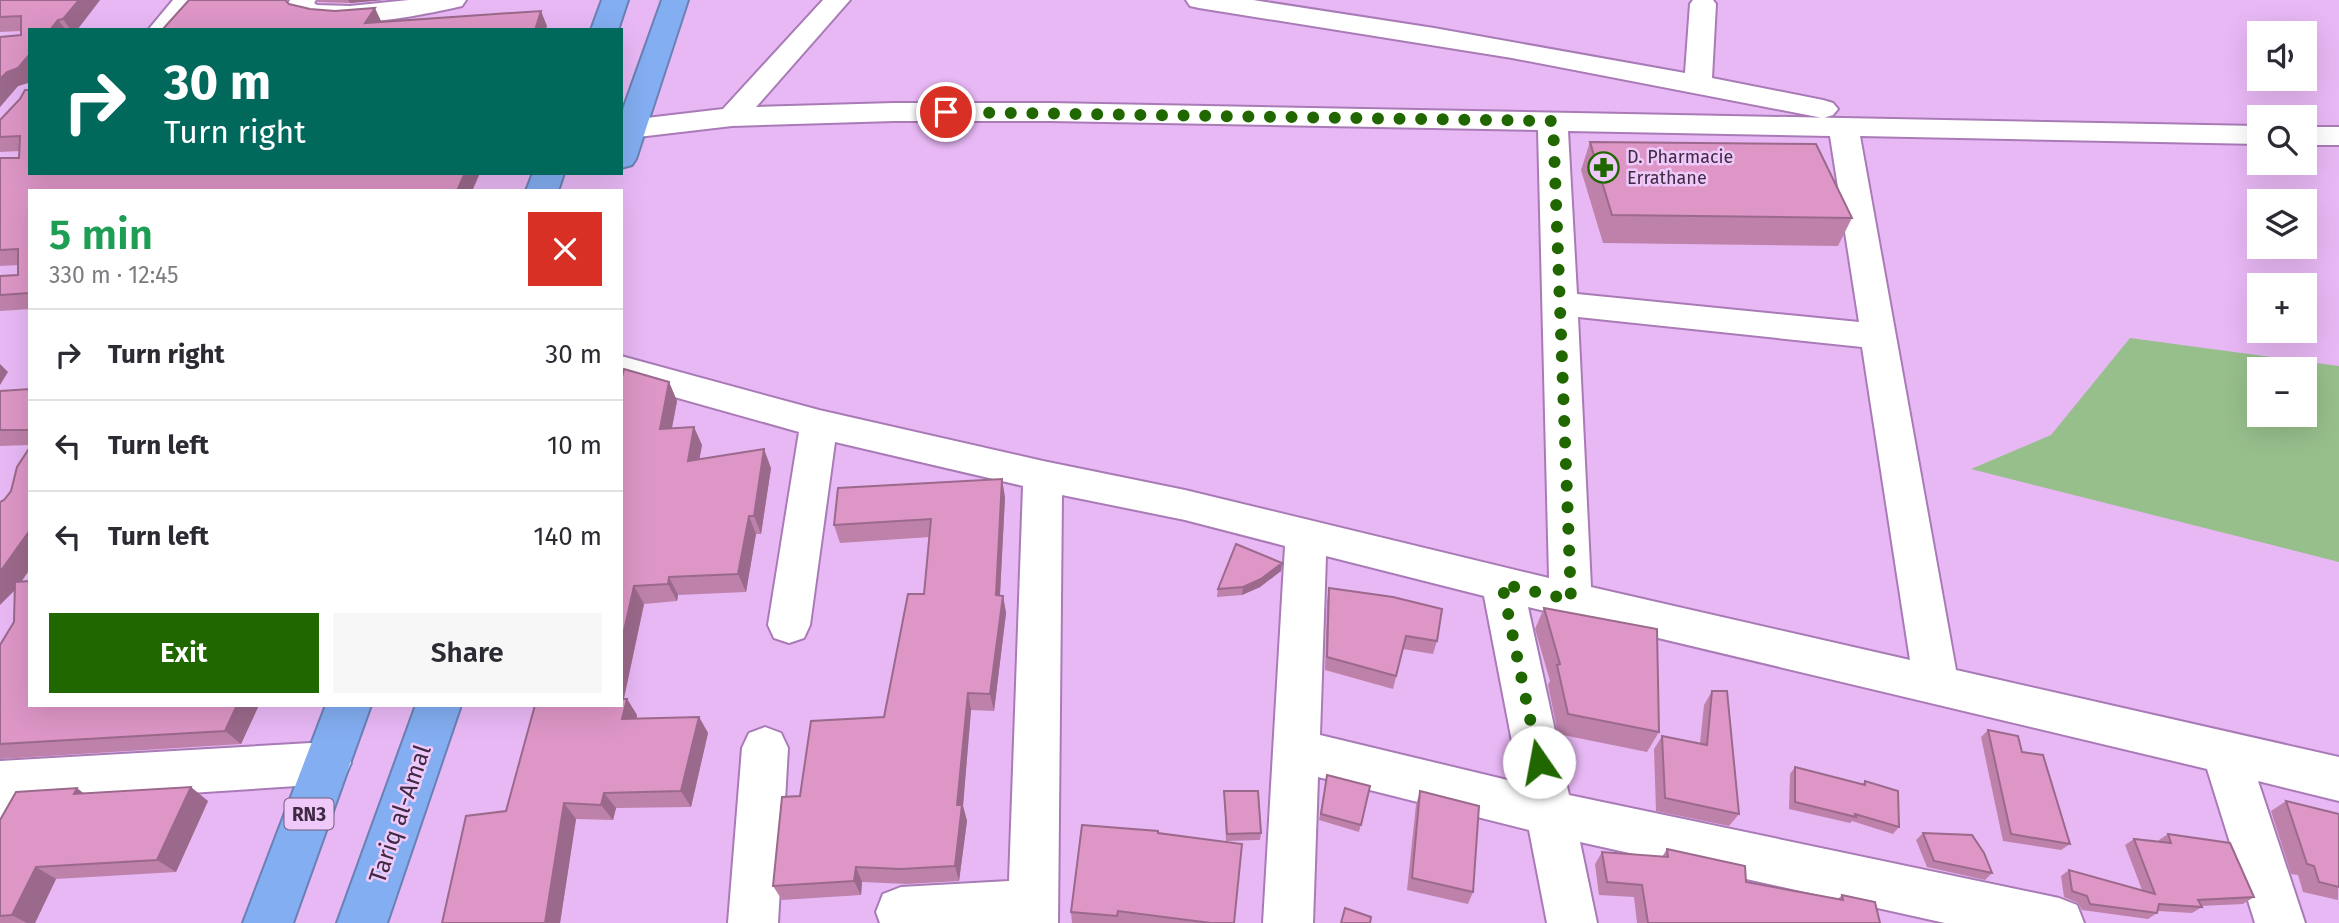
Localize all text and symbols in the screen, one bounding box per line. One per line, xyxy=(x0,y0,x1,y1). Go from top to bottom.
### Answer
map controls xyxy=(2247,21,2317,427)
button: sound xyxy=(2247,21,2317,91)
text: 30 m xyxy=(164,53,271,112)
icon: right xyxy=(49,56,140,147)
pin xyxy=(916,82,976,142)
icon: arrive xyxy=(927,93,965,131)
button: search xyxy=(2247,105,2317,175)
text: Turn right xyxy=(164,113,306,151)
place label: D. Pharmacie Errathane xyxy=(1627,146,1733,189)
pharmacy icon: D. Pharmacie Errathane xyxy=(1587,150,1621,184)
button: layers xyxy=(2247,189,2317,259)
text: 5 min xyxy=(49,210,153,260)
button: close xyxy=(528,212,602,286)
text: 330 m · 12:45 xyxy=(49,261,179,289)
button: + xyxy=(2247,273,2317,343)
icon: right xyxy=(49,336,87,374)
text: Turn right xyxy=(108,339,225,370)
text: 30 m xyxy=(545,339,602,370)
button: − xyxy=(2247,357,2317,427)
icon: left xyxy=(49,427,87,465)
text: Turn left xyxy=(108,430,209,461)
text: 10 m xyxy=(547,430,602,461)
icon: left xyxy=(49,518,87,556)
text: Turn left xyxy=(108,521,209,552)
text: 140 m xyxy=(533,521,602,552)
button: Exit xyxy=(49,613,319,693)
button: Share xyxy=(333,613,602,693)
position arrow xyxy=(1502,725,1576,799)
street label: Tariq al-Amal xyxy=(363,741,437,887)
road number: RN3 xyxy=(284,799,334,830)

